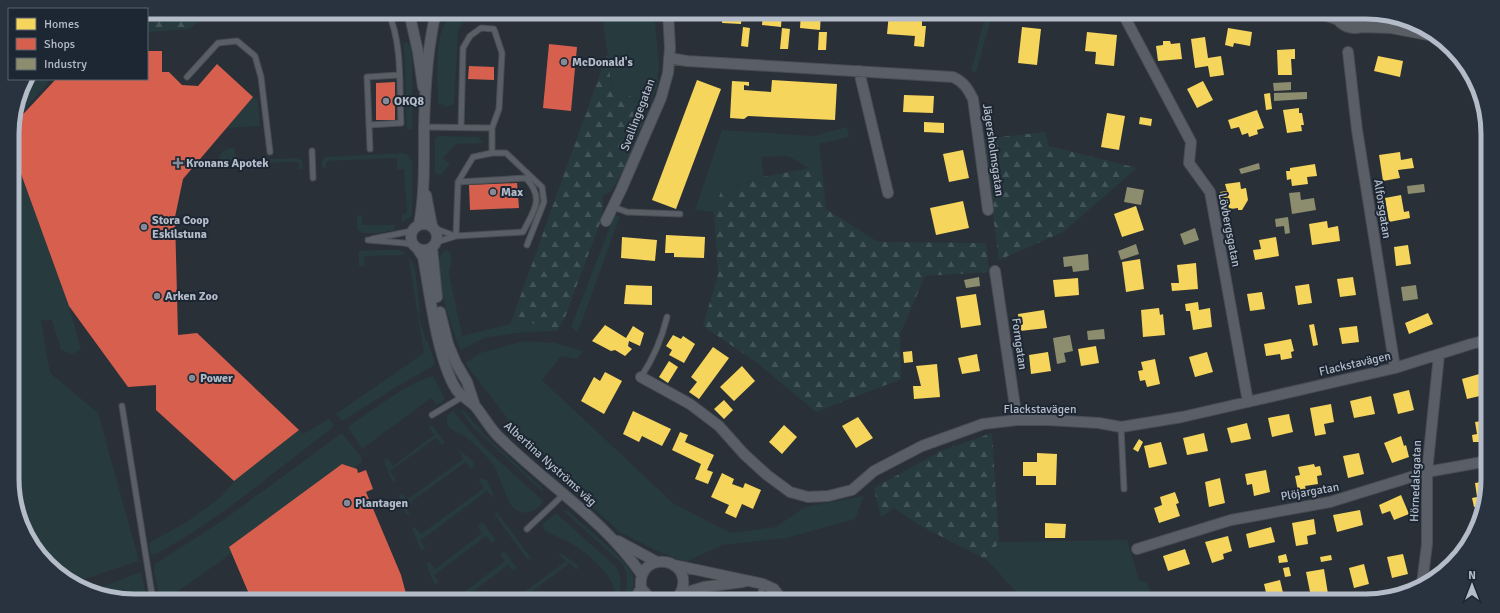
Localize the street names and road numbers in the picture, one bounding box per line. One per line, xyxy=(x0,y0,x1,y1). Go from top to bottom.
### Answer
street label: Svallingegatan xyxy=(617,77,659,153)
street label: Jägersholmsgatan xyxy=(979,103,1007,197)
street label: Alforsgatan xyxy=(1370,178,1394,240)
street label: Lövbergsgatan xyxy=(1214,192,1244,268)
street label: Forngatan xyxy=(1008,317,1030,371)
street label: Flackstavägen xyxy=(1318,348,1392,380)
street label: Flackstavägen xyxy=(1003,402,1077,417)
street label: Albertina Nyströms väg xyxy=(501,418,599,510)
street label: Hörnedalsgatan xyxy=(1407,440,1425,522)
street label: Plöjargatan xyxy=(1279,479,1341,505)

